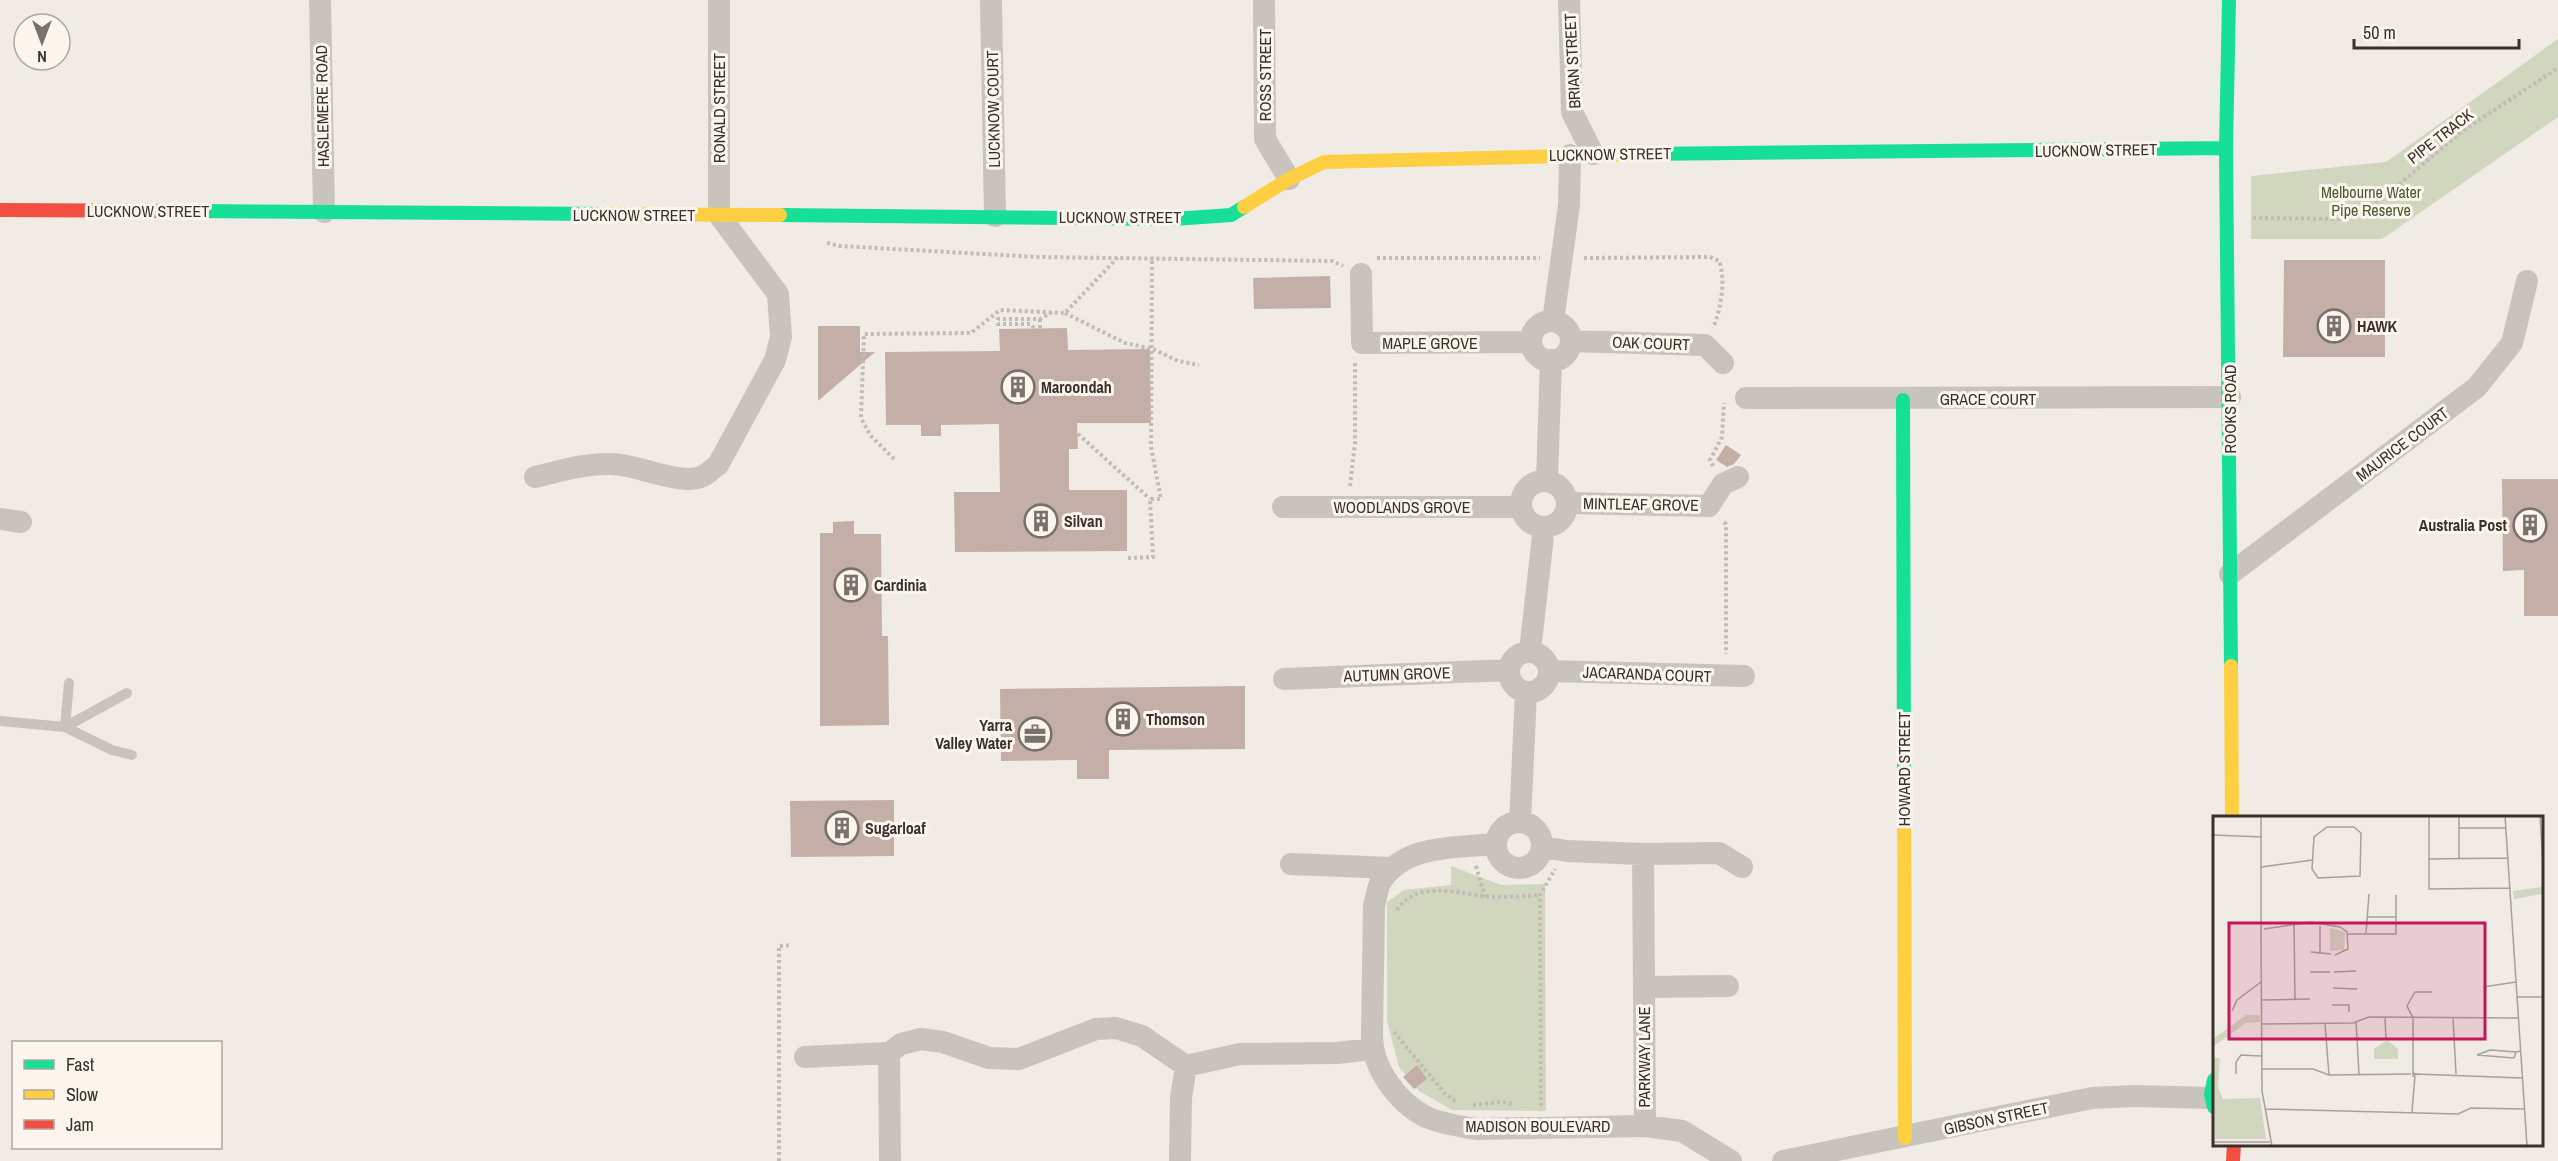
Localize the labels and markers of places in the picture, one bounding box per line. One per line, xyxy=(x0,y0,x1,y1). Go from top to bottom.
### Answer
building icon: HAWK xyxy=(2316,308,2352,344)
place label: HAWK xyxy=(2357,315,2398,337)
building icon: Maroondah xyxy=(1000,369,1036,405)
place label: Maroondah xyxy=(1041,376,1112,398)
building icon: Silvan xyxy=(1023,503,1059,539)
building icon: Australia Post xyxy=(2512,507,2548,543)
place label: Silvan xyxy=(1064,510,1103,532)
place label: Australia Post xyxy=(2419,514,2508,536)
building icon: Cardinia xyxy=(833,567,869,603)
place label: Cardinia xyxy=(874,574,927,596)
building icon: Thomson xyxy=(1105,701,1141,737)
place label: Thomson xyxy=(1146,708,1205,730)
place label: Yarra Valley Water xyxy=(935,714,1013,754)
office icon: Yarra Valley Water xyxy=(1017,716,1053,752)
building icon: Sugarloaf xyxy=(824,810,860,846)
place label: Sugarloaf xyxy=(865,817,926,839)

